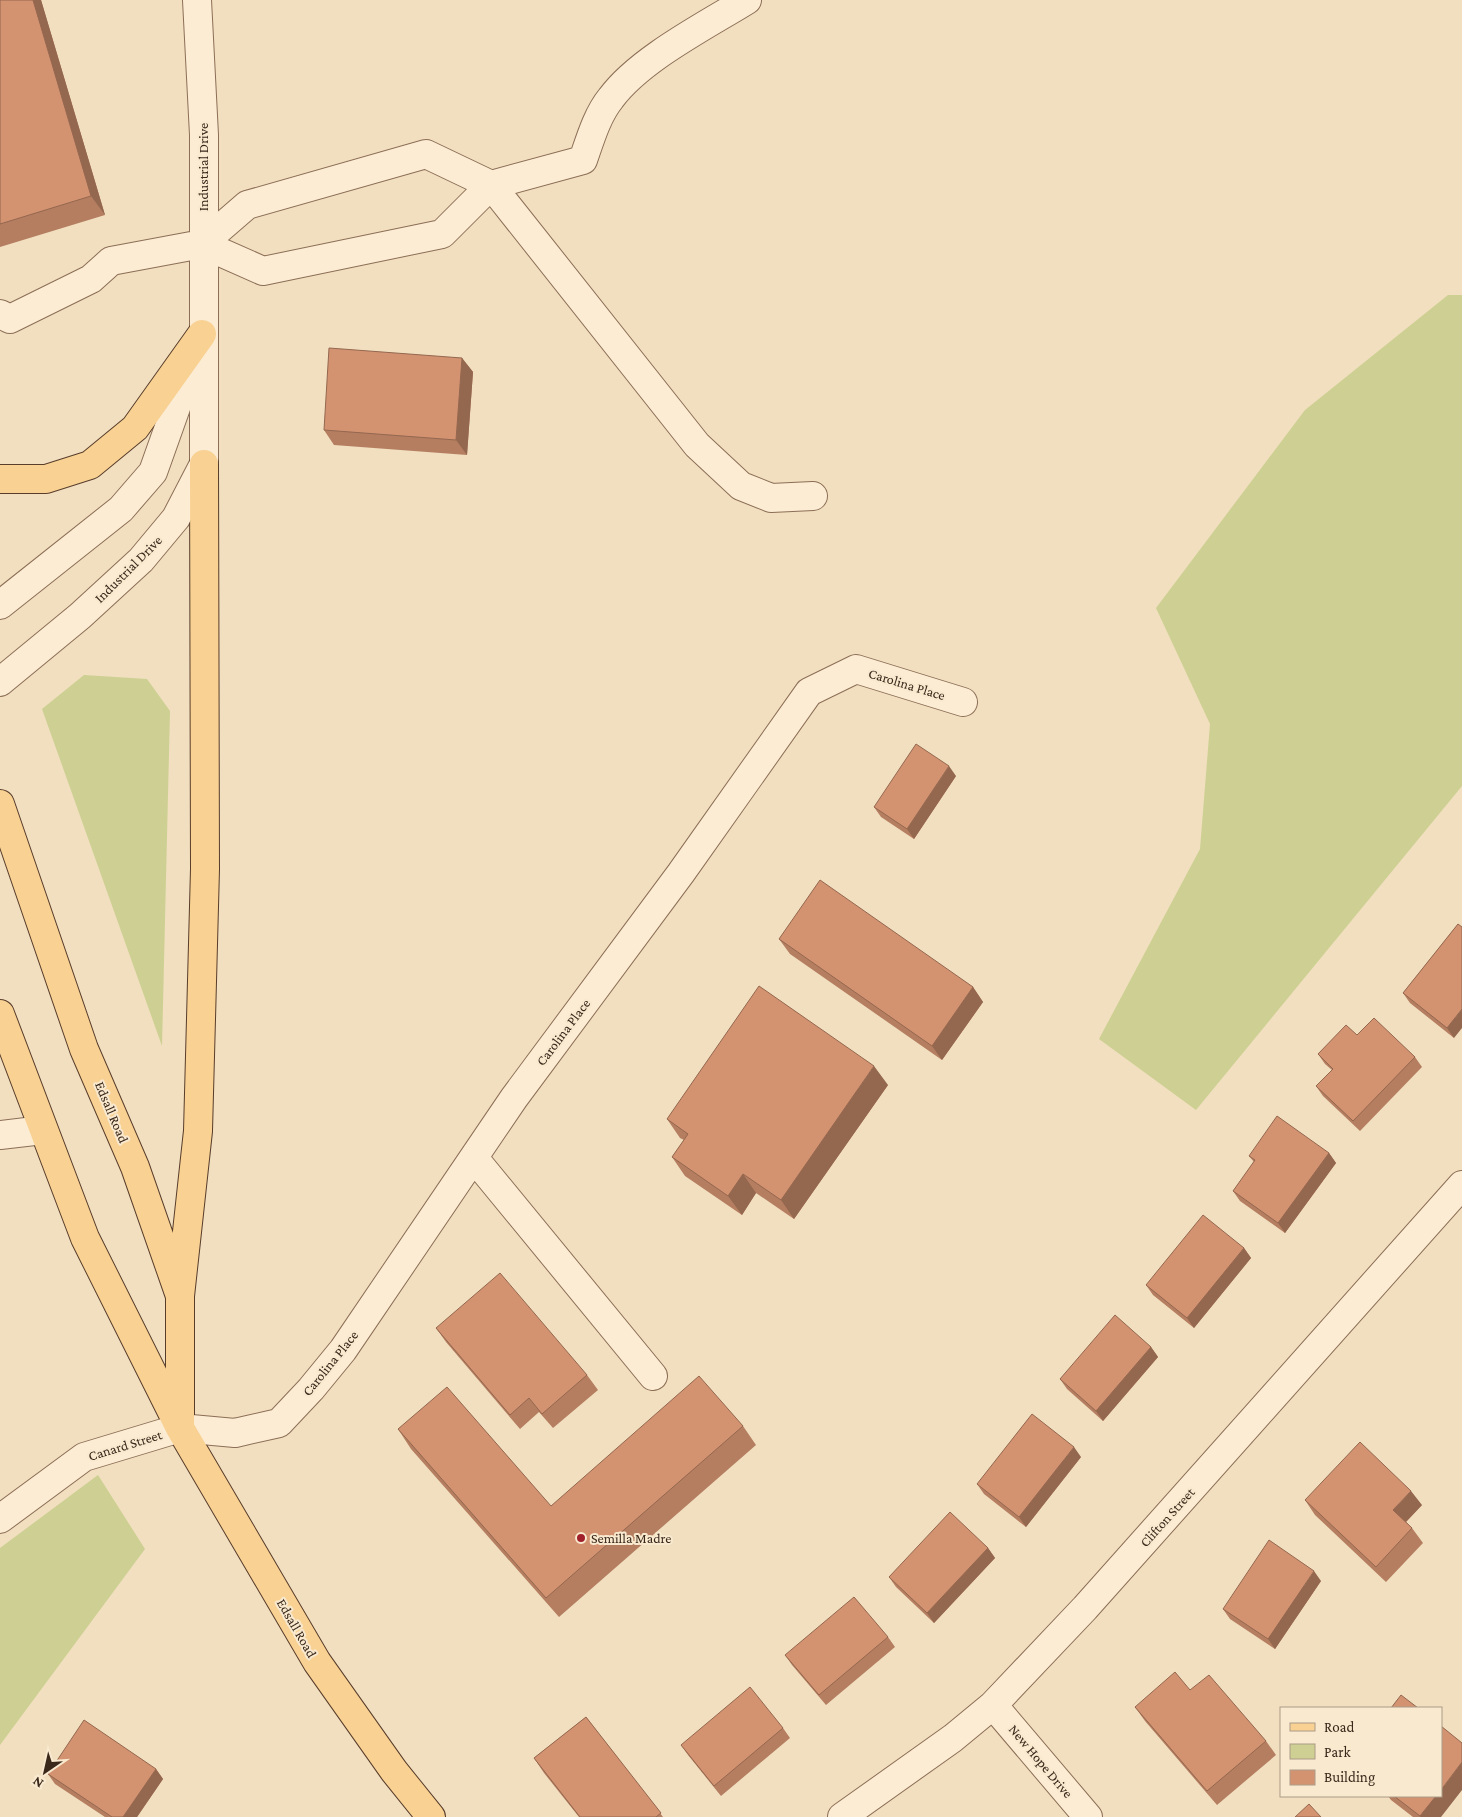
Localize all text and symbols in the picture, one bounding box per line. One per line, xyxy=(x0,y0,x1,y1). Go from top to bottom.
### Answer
street label: Industrial Drive xyxy=(195,123,211,211)
street label: Industrial Drive xyxy=(91,532,165,606)
street label: Carolina Place xyxy=(867,665,947,703)
street label: Carolina Place xyxy=(533,996,593,1068)
street label: Edsall Road xyxy=(92,1079,132,1146)
street label: Carolina Place xyxy=(299,1327,361,1399)
street label: Canard Street xyxy=(86,1426,164,1464)
street label: Clifton Street xyxy=(1136,1484,1198,1550)
place label: Semilla Madre xyxy=(591,1530,671,1546)
marker: Semilla Madre xyxy=(575,1532,587,1544)
street label: Edsall Road xyxy=(274,1596,321,1661)
legend xyxy=(1280,1707,1442,1797)
text: Road xyxy=(1324,1719,1355,1735)
street label: New Hope Drive xyxy=(1006,1721,1076,1801)
text: Park xyxy=(1324,1744,1351,1760)
north arrow xyxy=(20,1747,70,1797)
text: Building xyxy=(1324,1769,1375,1786)
text: N xyxy=(29,1773,46,1792)

